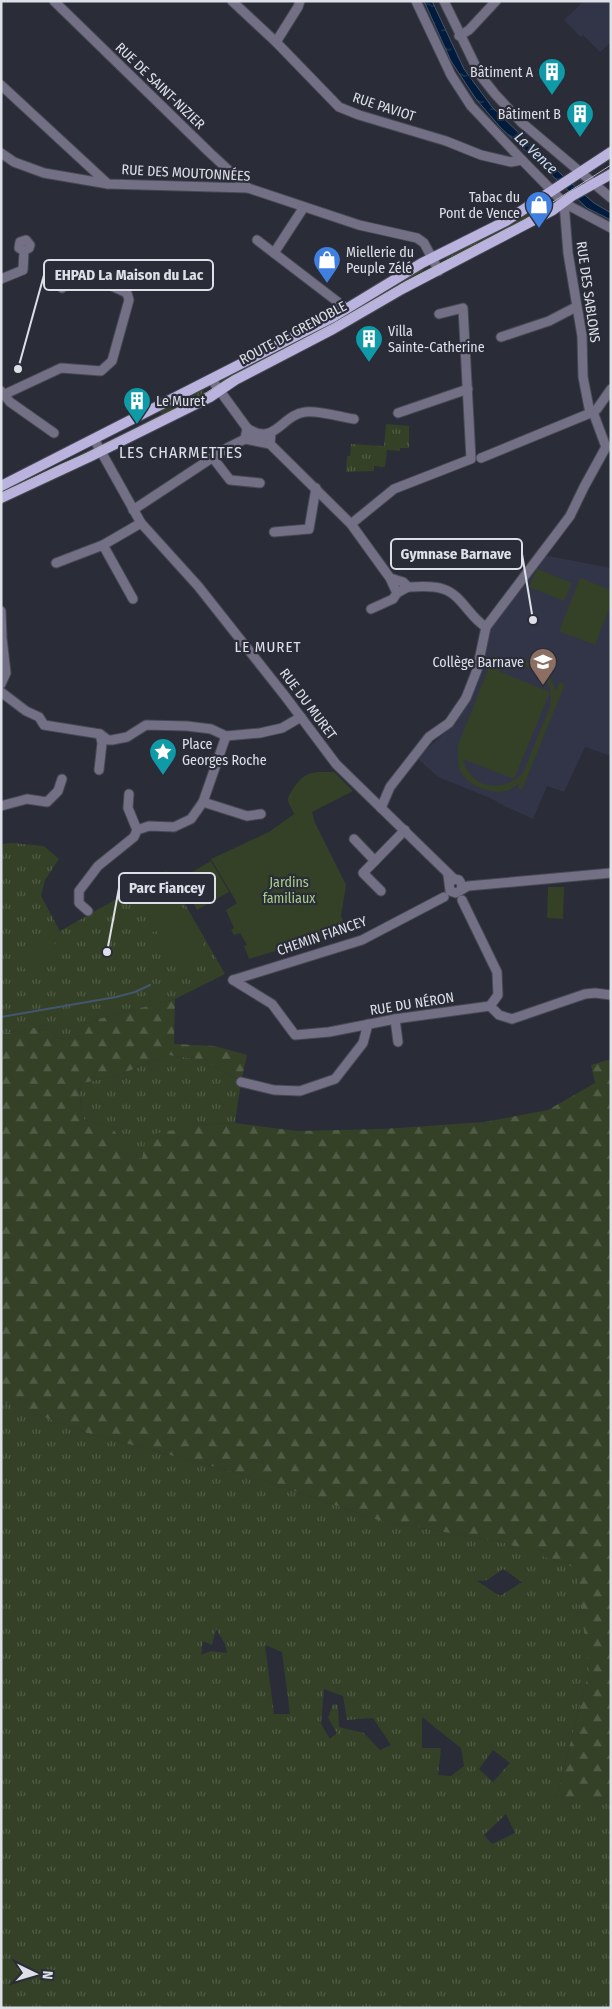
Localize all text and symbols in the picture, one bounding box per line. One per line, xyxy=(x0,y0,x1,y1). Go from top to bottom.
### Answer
street label: RUE DE SAINT-NIZIER xyxy=(112,39,208,133)
building icon: Bâtiment A xyxy=(537,57,567,96)
place label: Bâtiment A xyxy=(470,64,534,81)
street label: RUE PAVIOT xyxy=(351,89,418,125)
building icon: Bâtiment B xyxy=(565,99,595,138)
place label: Bâtiment B xyxy=(498,106,561,123)
water label: La Vence xyxy=(511,128,561,178)
street label: RUE DES MOUTONNÉES xyxy=(121,160,251,185)
place label: Tabac du Pont de Vence xyxy=(439,189,520,222)
shop icon: Tabac du Pont de Vence xyxy=(524,190,554,229)
street label: RUE DES SABLONS xyxy=(572,240,604,344)
place label: Miellerie du Peuple Zélé xyxy=(346,244,414,277)
shop icon: Miellerie du Peuple Zélé xyxy=(312,245,342,284)
callout: EHPAD La Maison du Lac xyxy=(44,260,213,290)
text: EHPAD La Maison du Lac xyxy=(55,266,204,284)
street label: ROUTE DE GRENOBLE xyxy=(237,297,350,368)
place label: Villa Sainte-Catherine xyxy=(388,323,485,356)
building icon: Villa Sainte-Catherine xyxy=(354,324,384,363)
building icon: Le Muret xyxy=(122,386,152,425)
place label: Le Muret xyxy=(156,393,206,410)
district label: LES CHARMETTES xyxy=(119,443,243,462)
callout: Gymnase Barnave xyxy=(391,539,522,569)
text: Gymnase Barnave xyxy=(401,545,512,563)
district label: LE MURET xyxy=(235,638,301,656)
school or university icon: Collège Barnave xyxy=(528,647,558,686)
place label: Collège Barnave xyxy=(432,654,524,671)
street label: RUE DU MURET xyxy=(276,665,340,743)
place label: Place Georges Roche xyxy=(182,736,267,769)
place icon: Place Georges Roche xyxy=(148,737,178,776)
callout: Parc Fiancey xyxy=(119,873,215,903)
park label: Jardins familiaux xyxy=(263,874,316,907)
text: Parc Fiancey xyxy=(129,879,206,897)
street label: CHEMIN FIANCEY xyxy=(275,913,369,959)
street label: RUE DU NÉRON xyxy=(368,988,455,1019)
north arrow xyxy=(10,1949,60,1999)
text: N xyxy=(39,1970,56,1980)

